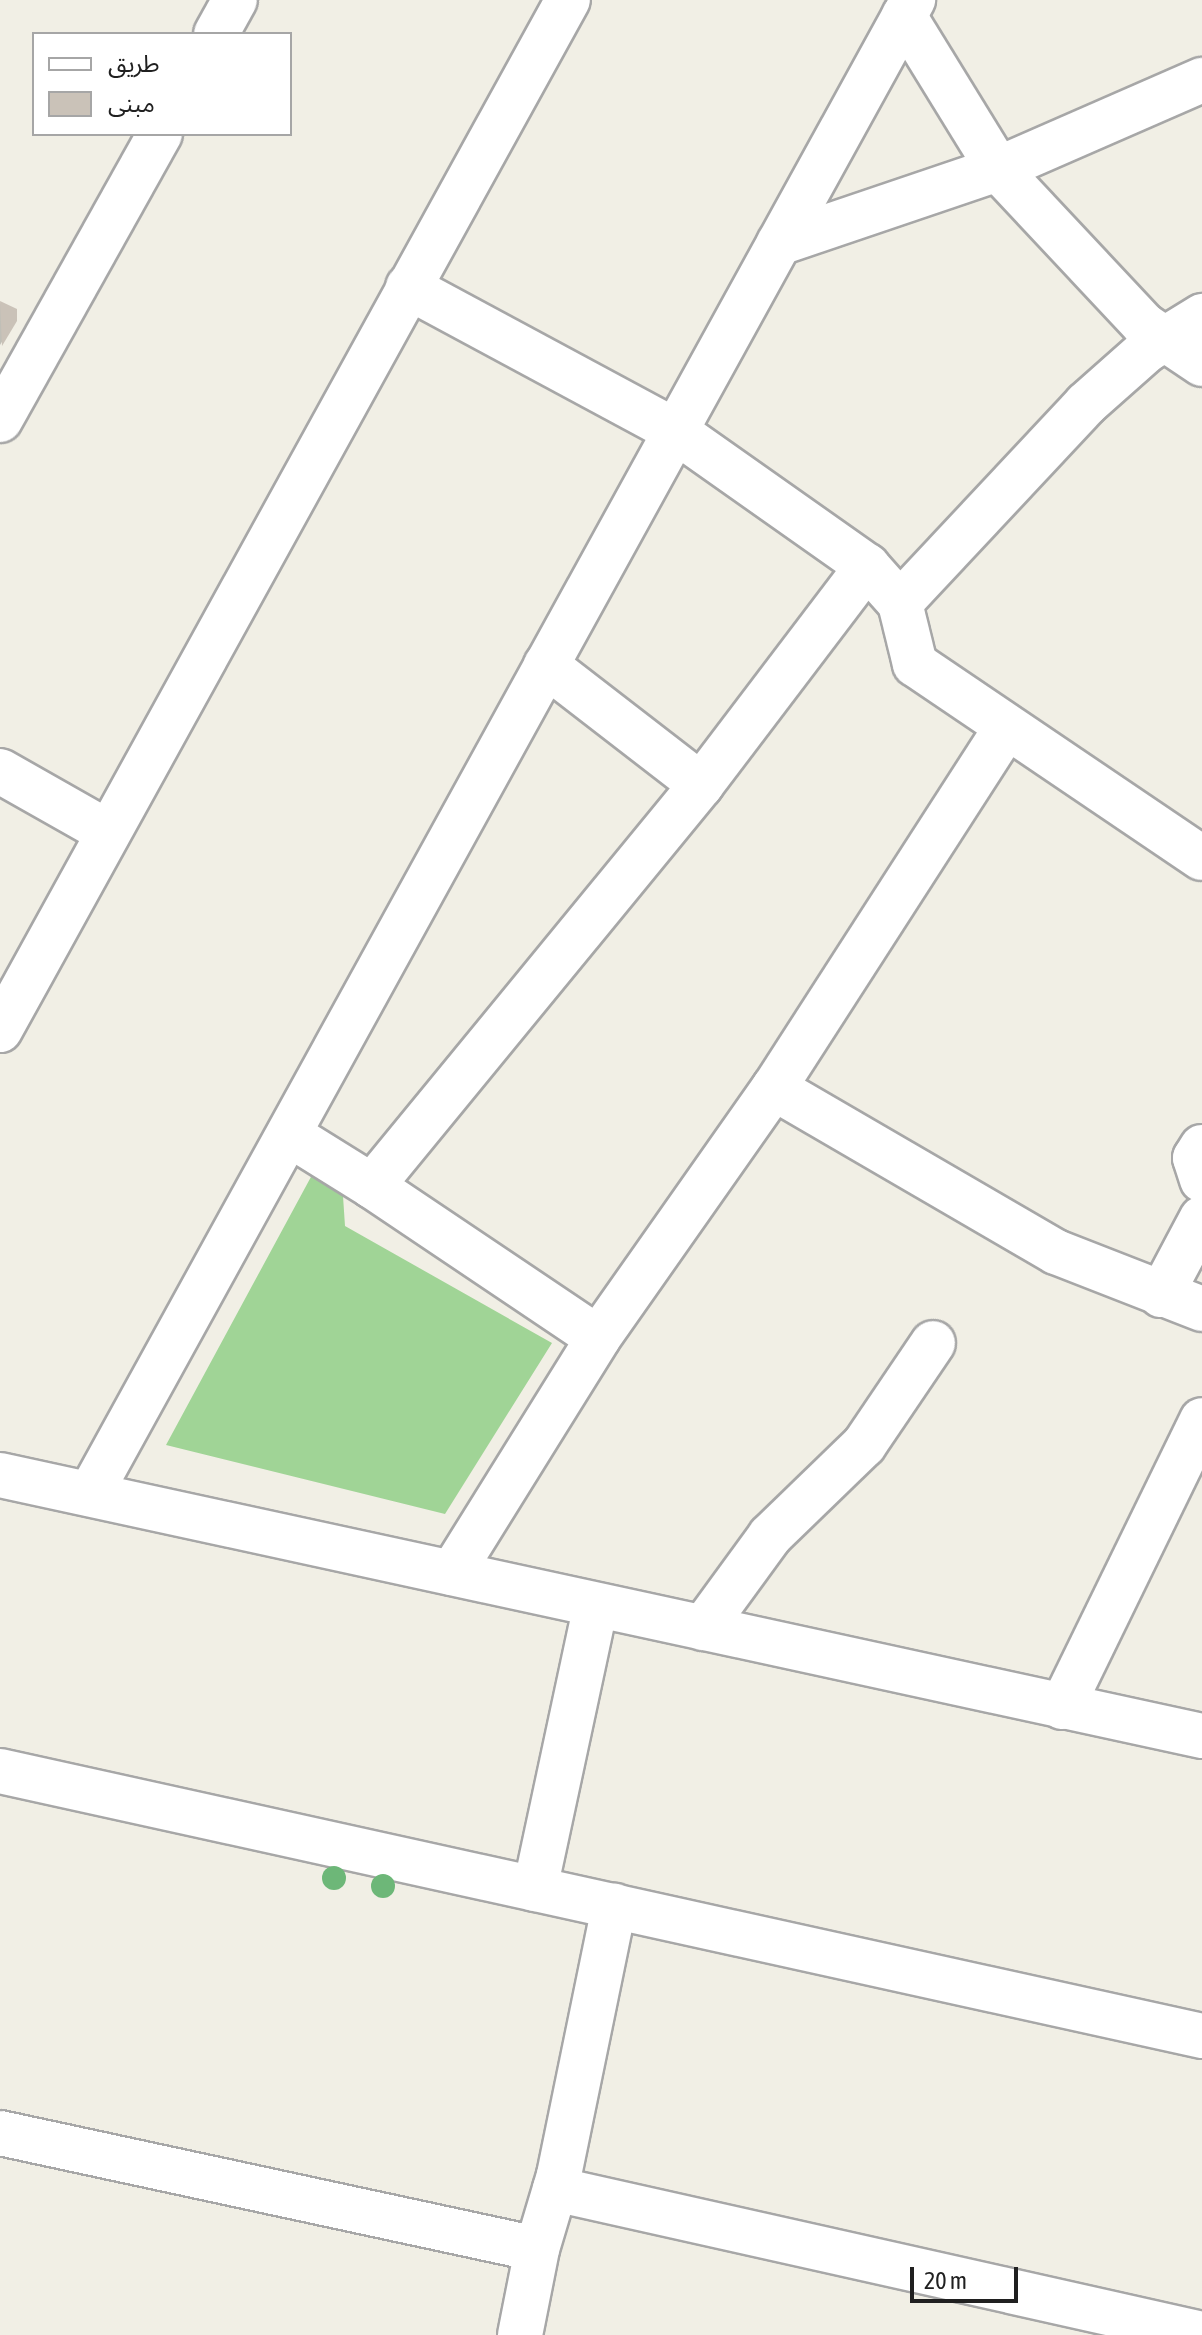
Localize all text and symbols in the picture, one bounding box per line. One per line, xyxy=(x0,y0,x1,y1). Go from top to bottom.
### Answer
legend xyxy=(32,32,292,136)
text: طريق xyxy=(108,50,160,77)
text: مبنى xyxy=(108,90,155,117)
scale bar xyxy=(914,2251,1022,2301)
text: 20 m xyxy=(924,2267,967,2294)

